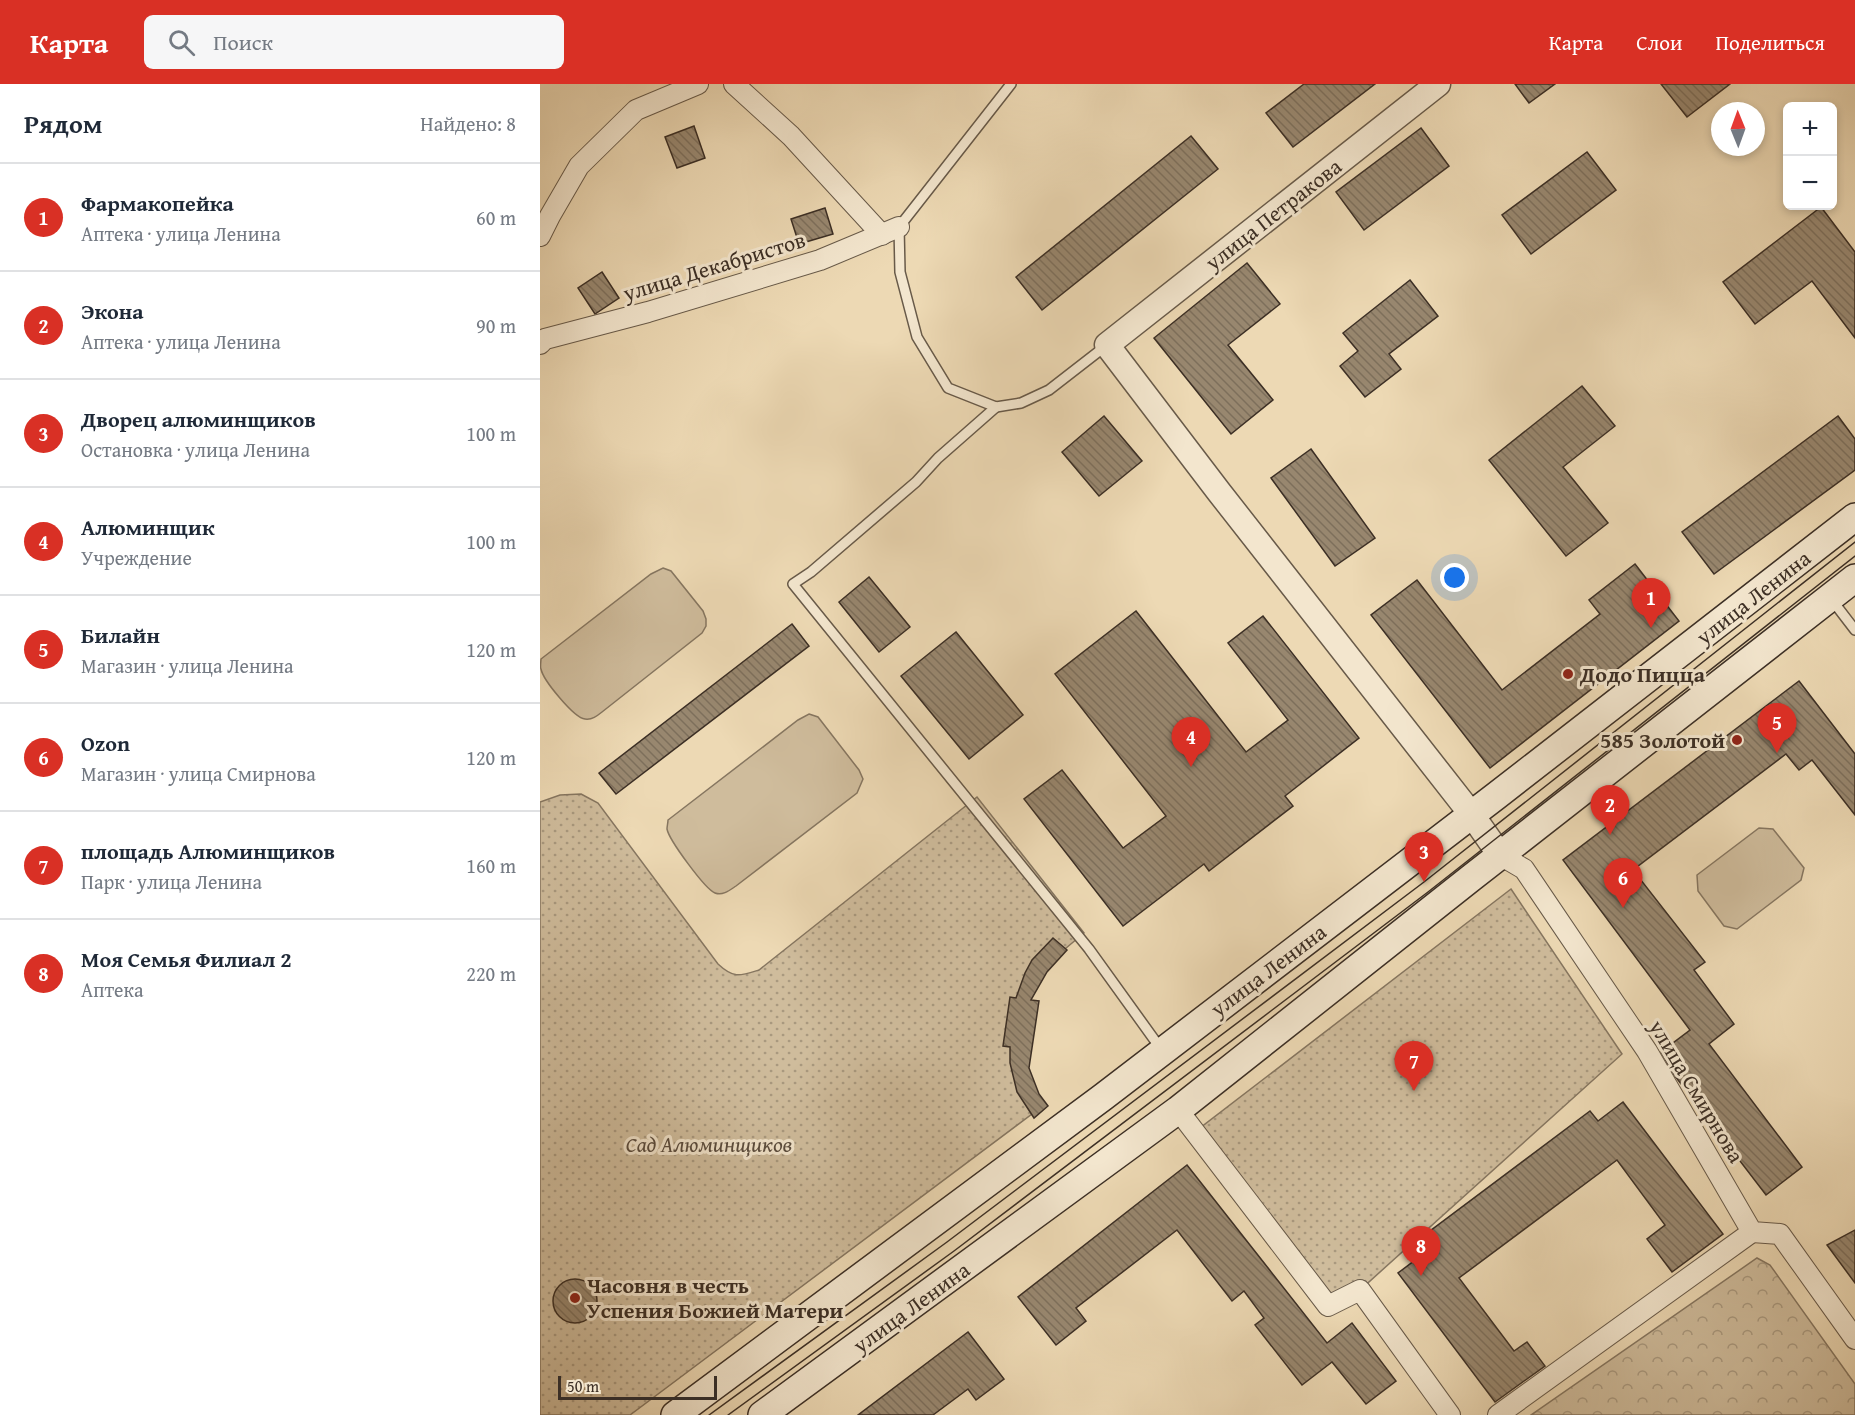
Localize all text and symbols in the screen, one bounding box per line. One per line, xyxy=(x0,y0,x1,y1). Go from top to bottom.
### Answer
search box xyxy=(144,15,564,69)
text: Карта xyxy=(30,22,108,63)
icon: search xyxy=(165,26,198,59)
text: Поиск xyxy=(213,26,273,58)
text: Карта xyxy=(1549,27,1603,58)
text: Слои xyxy=(1636,27,1682,58)
text: Поделиться xyxy=(1715,27,1825,58)
north arrow xyxy=(1711,102,1765,156)
map controls xyxy=(1783,102,1837,210)
button: + xyxy=(1783,102,1837,156)
text: Рядом xyxy=(24,104,102,143)
text: Найдено: 8 xyxy=(420,109,516,138)
street label: улица Петракова xyxy=(1197,150,1349,278)
button: − xyxy=(1783,156,1837,210)
text: Фармакопейка xyxy=(81,187,234,219)
text: 1 xyxy=(38,203,49,232)
text: 60 m xyxy=(476,203,516,232)
text: Аптека · улица Ленина xyxy=(81,219,281,248)
street label: улица Декабристов xyxy=(618,223,809,309)
text: Экона xyxy=(81,295,144,327)
text: 2 xyxy=(38,311,49,340)
text: 90 m xyxy=(476,311,516,340)
text: Аптека · улица Ленина xyxy=(81,327,281,356)
text: Дворец алюминщиков xyxy=(81,403,316,435)
text: 3 xyxy=(38,419,49,448)
text: 100 m xyxy=(466,419,516,448)
text: Остановка · улица Ленина xyxy=(81,435,310,464)
text: Алюминщик xyxy=(81,511,215,543)
text: 4 xyxy=(38,527,49,556)
text: 100 m xyxy=(466,527,516,556)
street label: улица Ленина xyxy=(1688,542,1817,653)
text: Учреждение xyxy=(81,543,192,572)
your location xyxy=(1440,563,1469,592)
pin: 1 xyxy=(1632,578,1670,628)
text: Билайн xyxy=(81,619,160,651)
text: 5 xyxy=(38,635,49,664)
text: 120 m xyxy=(466,635,516,664)
text: Магазин · улица Ленина xyxy=(81,651,294,680)
place label: Додо Пицца xyxy=(1579,658,1706,690)
marker: Додо Пицца xyxy=(1561,667,1575,681)
pin: 5 xyxy=(1758,704,1796,753)
pin: 4 xyxy=(1172,718,1210,767)
place label: 585 Золотой xyxy=(1600,724,1725,756)
text: Ozon xyxy=(81,727,130,759)
marker: 585 Золотой xyxy=(1730,733,1744,747)
text: 6 xyxy=(38,743,49,772)
text: 120 m xyxy=(466,743,516,772)
text: Магазин · улица Смирнова xyxy=(81,759,316,788)
pin: 2 xyxy=(1590,786,1630,835)
pin: 3 xyxy=(1404,832,1444,882)
text: площадь Алюминщиков xyxy=(81,835,335,867)
text: 7 xyxy=(38,851,49,880)
text: 160 m xyxy=(466,851,516,880)
pin: 6 xyxy=(1604,858,1642,908)
text: Парк · улица Ленина xyxy=(81,867,262,896)
street label: улица Ленина xyxy=(1203,915,1333,1025)
text: Моя Семья Филиал 2 xyxy=(81,943,292,975)
text: 8 xyxy=(38,959,49,988)
text: 220 m xyxy=(466,959,516,988)
text: Аптека xyxy=(81,975,143,1004)
street label: улица Смирнова xyxy=(1641,1012,1753,1169)
pin: 7 xyxy=(1394,1042,1434,1091)
park label: Сад Алюминщиков xyxy=(626,1128,792,1160)
pin: 8 xyxy=(1402,1226,1440,1276)
street label: улица Ленина xyxy=(845,1253,976,1361)
place label: Часовня в честь Успения Божией Матери xyxy=(587,1269,843,1326)
marker: Часовня в честь Успения Божией Матери xyxy=(568,1291,582,1305)
scale bar xyxy=(558,1373,717,1400)
text: 50 m xyxy=(567,1374,599,1398)

